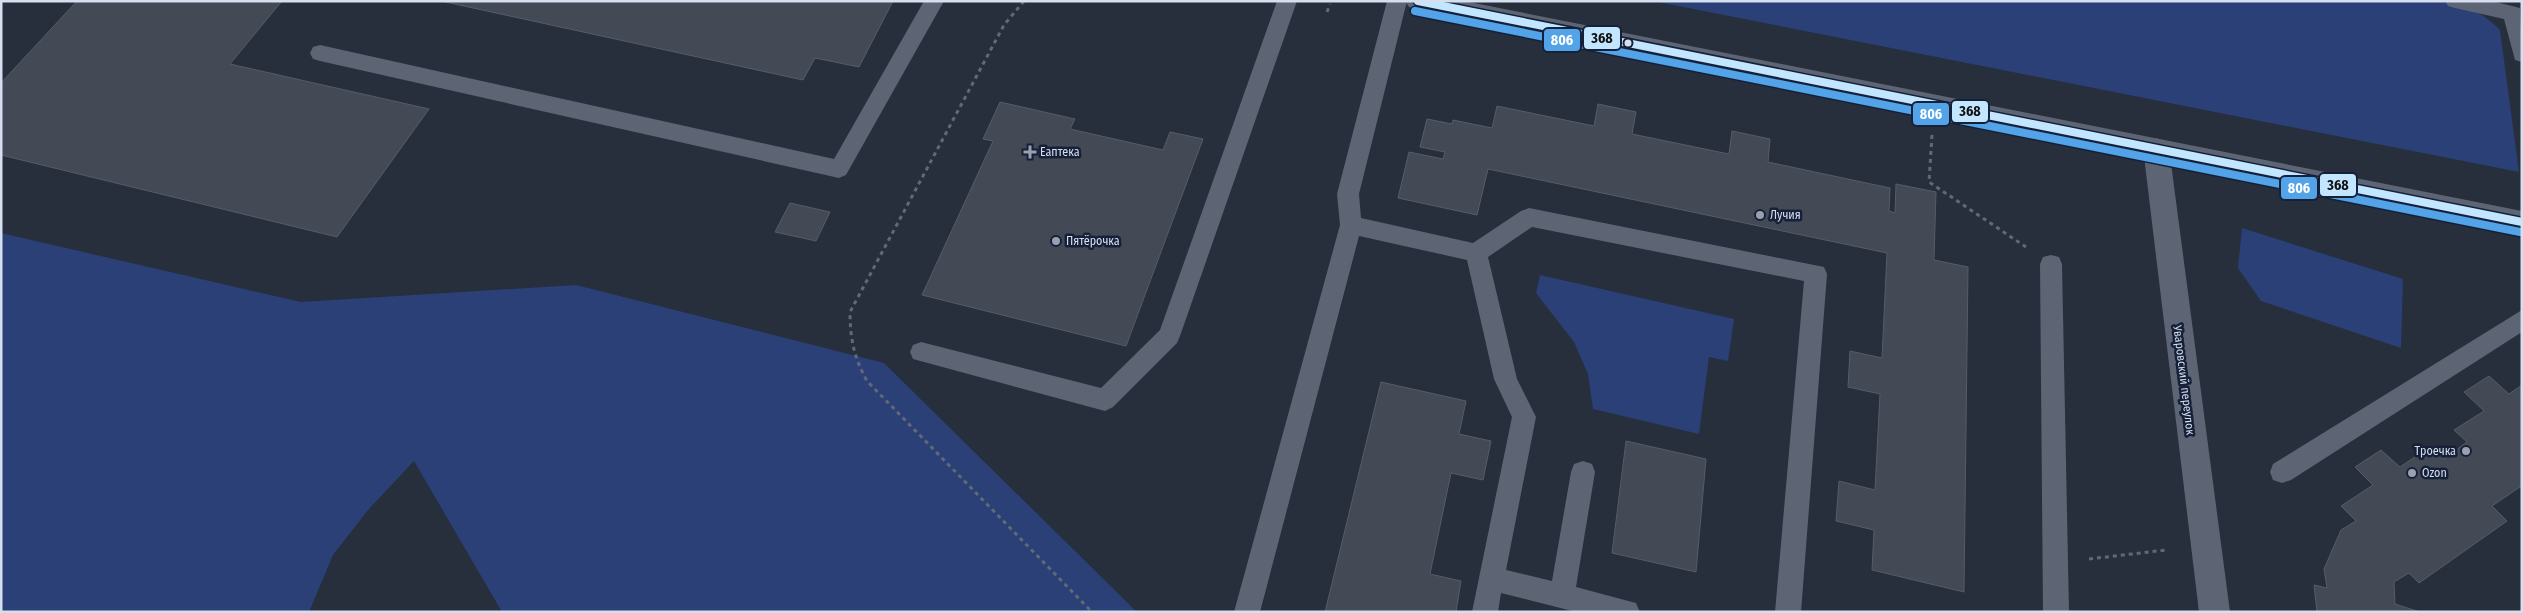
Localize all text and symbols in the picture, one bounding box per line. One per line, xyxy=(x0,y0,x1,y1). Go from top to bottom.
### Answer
line badge: 368 xyxy=(1583,26,1621,50)
line badge: 806 xyxy=(1543,28,1581,52)
text: 368 xyxy=(1590,30,1613,47)
text: 806 xyxy=(1551,32,1573,49)
unlabelled marker xyxy=(1623,38,1633,48)
line badge: 368 xyxy=(1951,100,1989,123)
line badge: 806 xyxy=(1912,102,1950,126)
text: 368 xyxy=(1958,103,1981,120)
text: 806 xyxy=(1920,106,1942,123)
place label: Еаптека xyxy=(1040,145,1080,159)
marker: Еаптека xyxy=(1024,146,1036,158)
line badge: 368 xyxy=(2319,173,2357,197)
line badge: 806 xyxy=(2280,176,2318,200)
text: 368 xyxy=(2326,177,2349,194)
text: 806 xyxy=(2288,180,2310,197)
place label: Лучия xyxy=(1770,208,1801,222)
marker: Лучия xyxy=(1754,209,1766,221)
place label: Пятёрочка xyxy=(1066,234,1120,248)
marker: Пятёрочка xyxy=(1050,235,1062,247)
street label: Уваровский переулок xyxy=(2170,323,2198,436)
place label: Троечка xyxy=(2415,444,2456,458)
marker: Троечка xyxy=(2460,445,2472,457)
place label: Ozon xyxy=(2422,466,2447,480)
marker: Ozon xyxy=(2406,467,2418,479)

